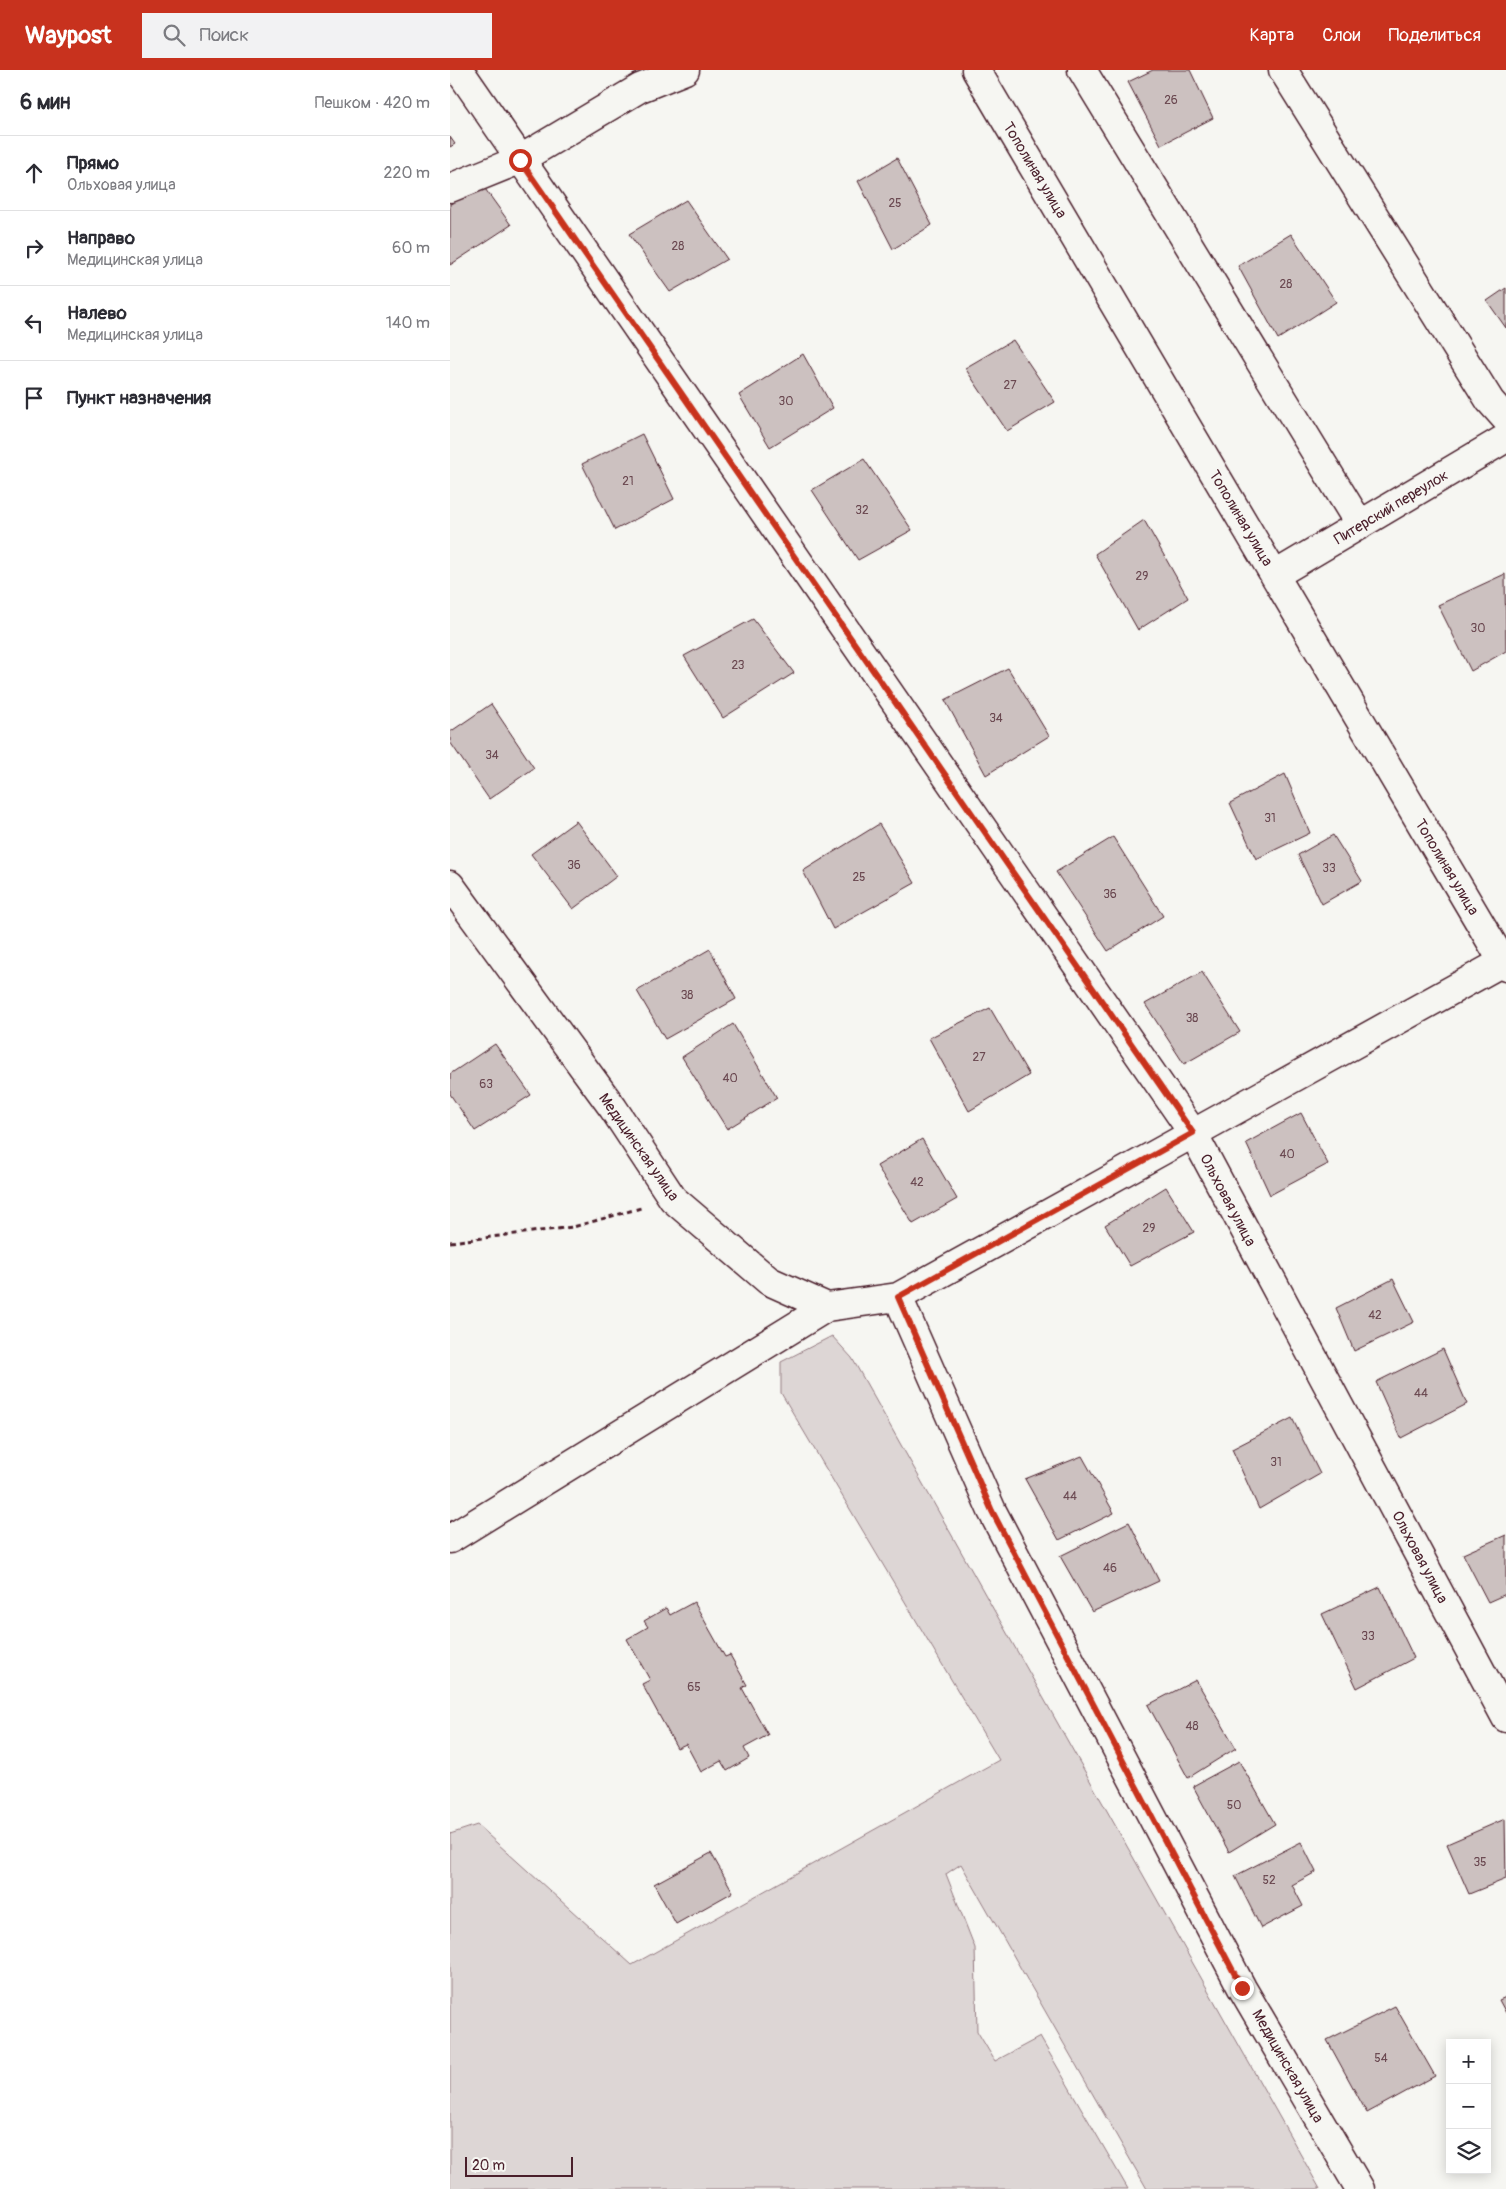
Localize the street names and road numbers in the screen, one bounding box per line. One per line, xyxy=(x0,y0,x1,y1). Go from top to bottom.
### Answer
street label: Тополиная улица xyxy=(998,119,1071,222)
street label: Питерский переулок xyxy=(1331,466,1452,549)
street label: Тополиная улица xyxy=(1204,467,1277,570)
street label: Тополиная улица xyxy=(1410,816,1483,919)
street label: Медицинская улица xyxy=(594,1090,683,1205)
street label: Ольховая улица xyxy=(1195,1151,1260,1250)
street label: Ольховая улица xyxy=(1387,1508,1452,1607)
street label: Медицинская улица xyxy=(1247,2006,1328,2126)

